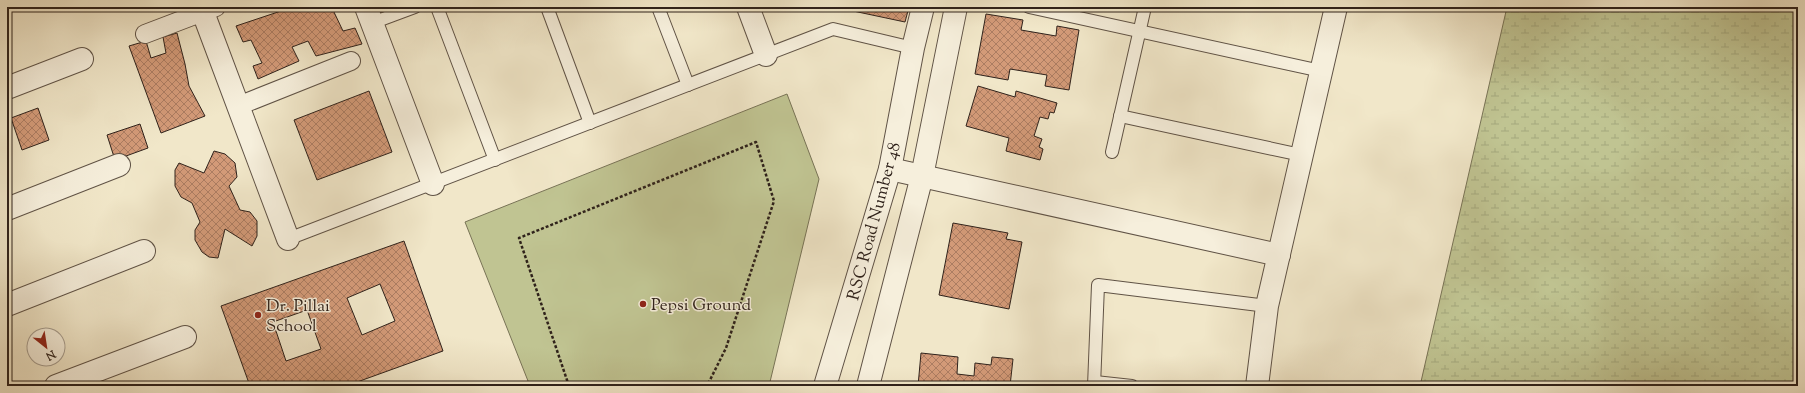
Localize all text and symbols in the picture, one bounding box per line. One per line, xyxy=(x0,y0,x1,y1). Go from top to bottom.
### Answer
street label: RSC Road Number 48 xyxy=(842,140,908,303)
place label: Pepsi Ground xyxy=(651,294,751,318)
place label: Dr. Pillai School xyxy=(266,295,330,339)
marker: Pepsi Ground xyxy=(638,299,648,309)
marker: Dr. Pillai School xyxy=(253,310,263,320)
north arrow xyxy=(26,327,66,367)
text: N xyxy=(43,345,59,364)

